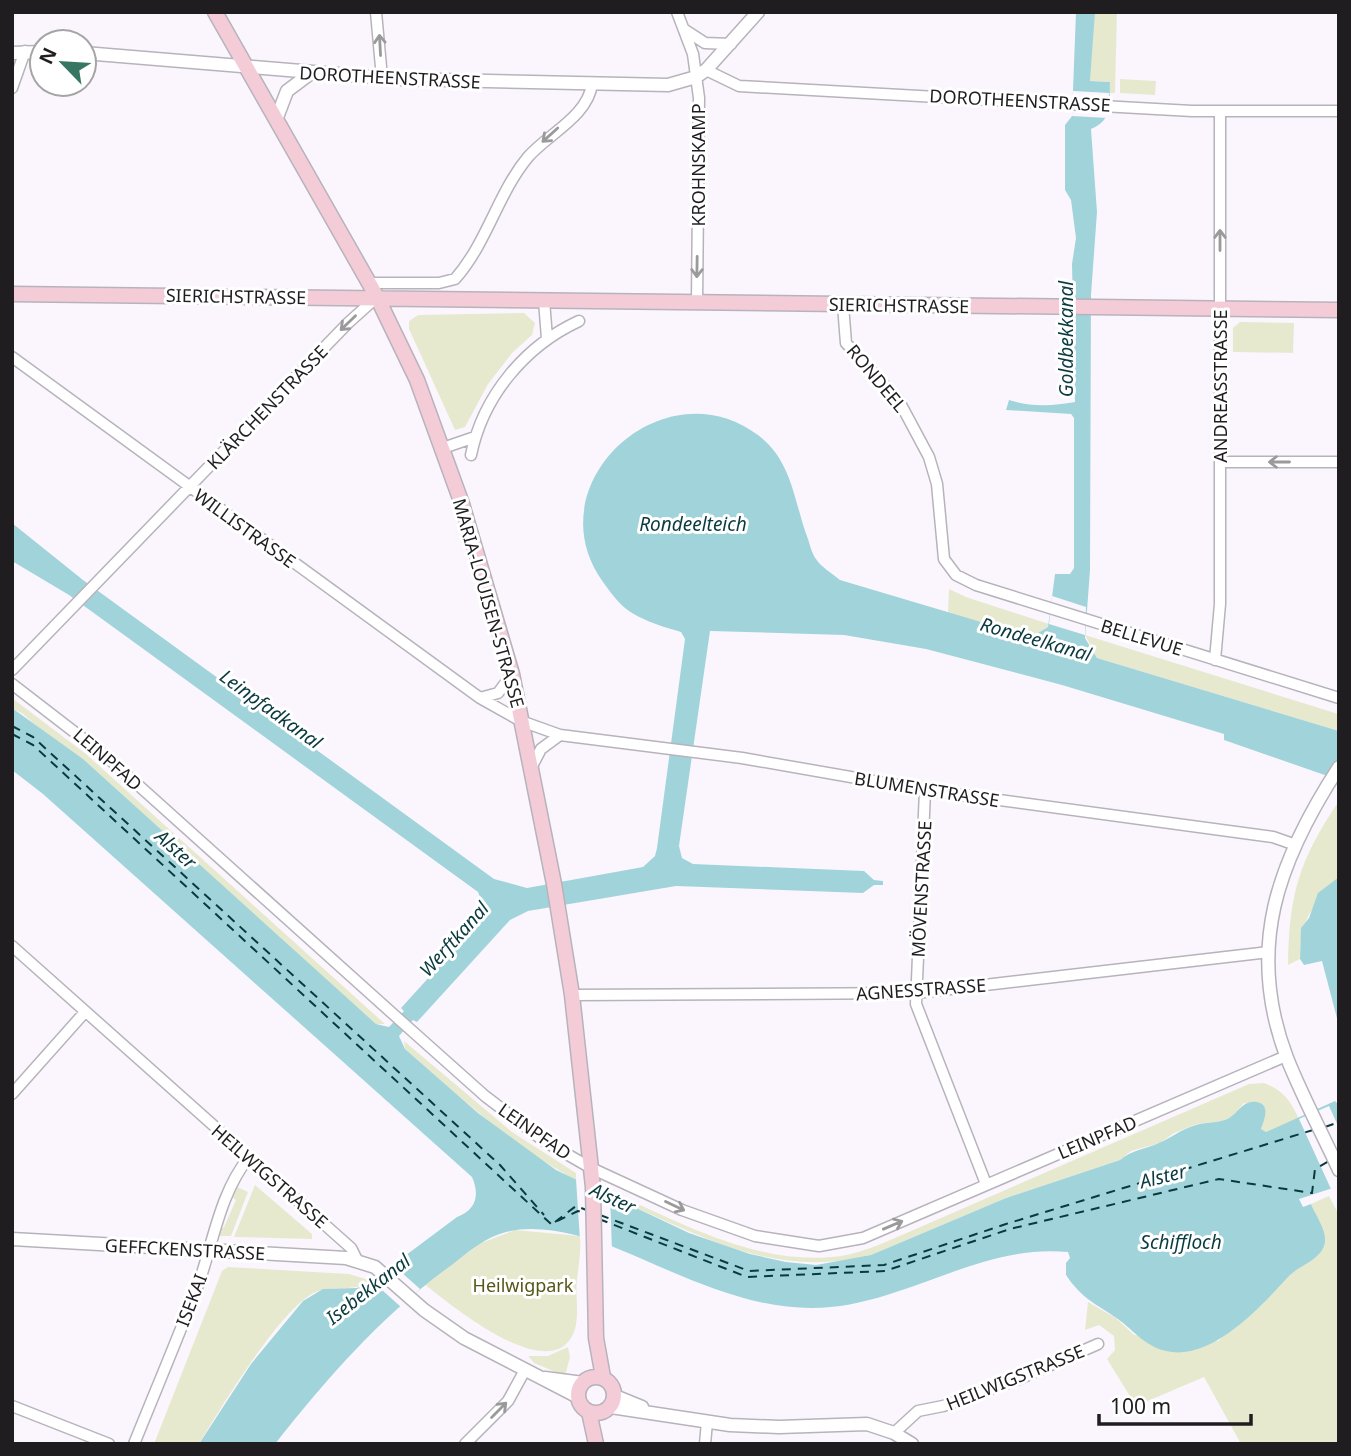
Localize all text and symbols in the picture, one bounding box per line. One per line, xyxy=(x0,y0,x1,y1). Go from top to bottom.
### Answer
north arrow xyxy=(28,28,98,98)
one-way arrow xyxy=(374,34,387,57)
text: N xyxy=(33,43,63,68)
street label: DOROTHEENSTRASSE xyxy=(299,60,481,94)
street label: DOROTHEENSTRASSE xyxy=(929,83,1111,117)
street label: KROHNSKAMP xyxy=(686,103,710,227)
one-way arrow xyxy=(542,127,560,143)
one-way arrow xyxy=(1213,229,1227,252)
one-way arrow xyxy=(690,255,704,278)
water label: Goldbekkanal xyxy=(1053,280,1079,397)
street label: SIERICHSTRASSE xyxy=(166,283,306,309)
street label: SIERICHSTRASSE xyxy=(829,292,969,318)
street label: ANDREASSTRASSE xyxy=(1208,309,1232,463)
one-way arrow xyxy=(340,315,357,332)
street label: RONDEEL xyxy=(842,339,912,417)
street label: KLÄRCHENSTRASSE xyxy=(201,340,333,474)
one-way arrow xyxy=(1268,455,1291,469)
street label: WILLISTRASSE xyxy=(189,483,301,573)
street label: MARIA-LOUISEN-STRASSE xyxy=(448,496,530,710)
water label: Rondeelteich xyxy=(639,511,747,537)
water label: Rondeelkanal xyxy=(977,611,1096,668)
street label: BELLEVUE xyxy=(1098,613,1186,661)
water label: Leinpfadkanal xyxy=(215,663,328,755)
street label: LEINPFAD xyxy=(69,722,147,796)
street label: BLUMENSTRASSE xyxy=(853,766,1001,812)
street label: MÖVENSTRASSE xyxy=(905,820,937,958)
water label: Alster xyxy=(148,822,203,875)
water label: Werftkanal xyxy=(414,895,495,982)
street label: AGNESSTRASSE xyxy=(855,972,987,1006)
street label: LEINPFAD xyxy=(494,1097,576,1165)
street label: LEINPFAD xyxy=(1054,1110,1140,1164)
street label: HEILWIGSTRASSE xyxy=(207,1119,333,1233)
water label: Alster xyxy=(1135,1157,1190,1195)
water label: Alster xyxy=(584,1175,641,1220)
one-way arrow xyxy=(664,1200,685,1214)
one-way arrow xyxy=(882,1218,903,1231)
water label: Schiffloch xyxy=(1140,1229,1222,1255)
street label: GEFFCKENSTRASSE xyxy=(104,1233,266,1265)
water label: Isebekkanal xyxy=(320,1247,417,1331)
street label: ISEKAI xyxy=(170,1270,212,1330)
park label: Heilwigpark xyxy=(473,1273,574,1297)
street label: HEILWIGSTRASSE xyxy=(942,1338,1088,1416)
scale bar xyxy=(1099,1382,1251,1426)
text: 100 m xyxy=(1110,1392,1171,1420)
one-way arrow xyxy=(491,1401,508,1418)

